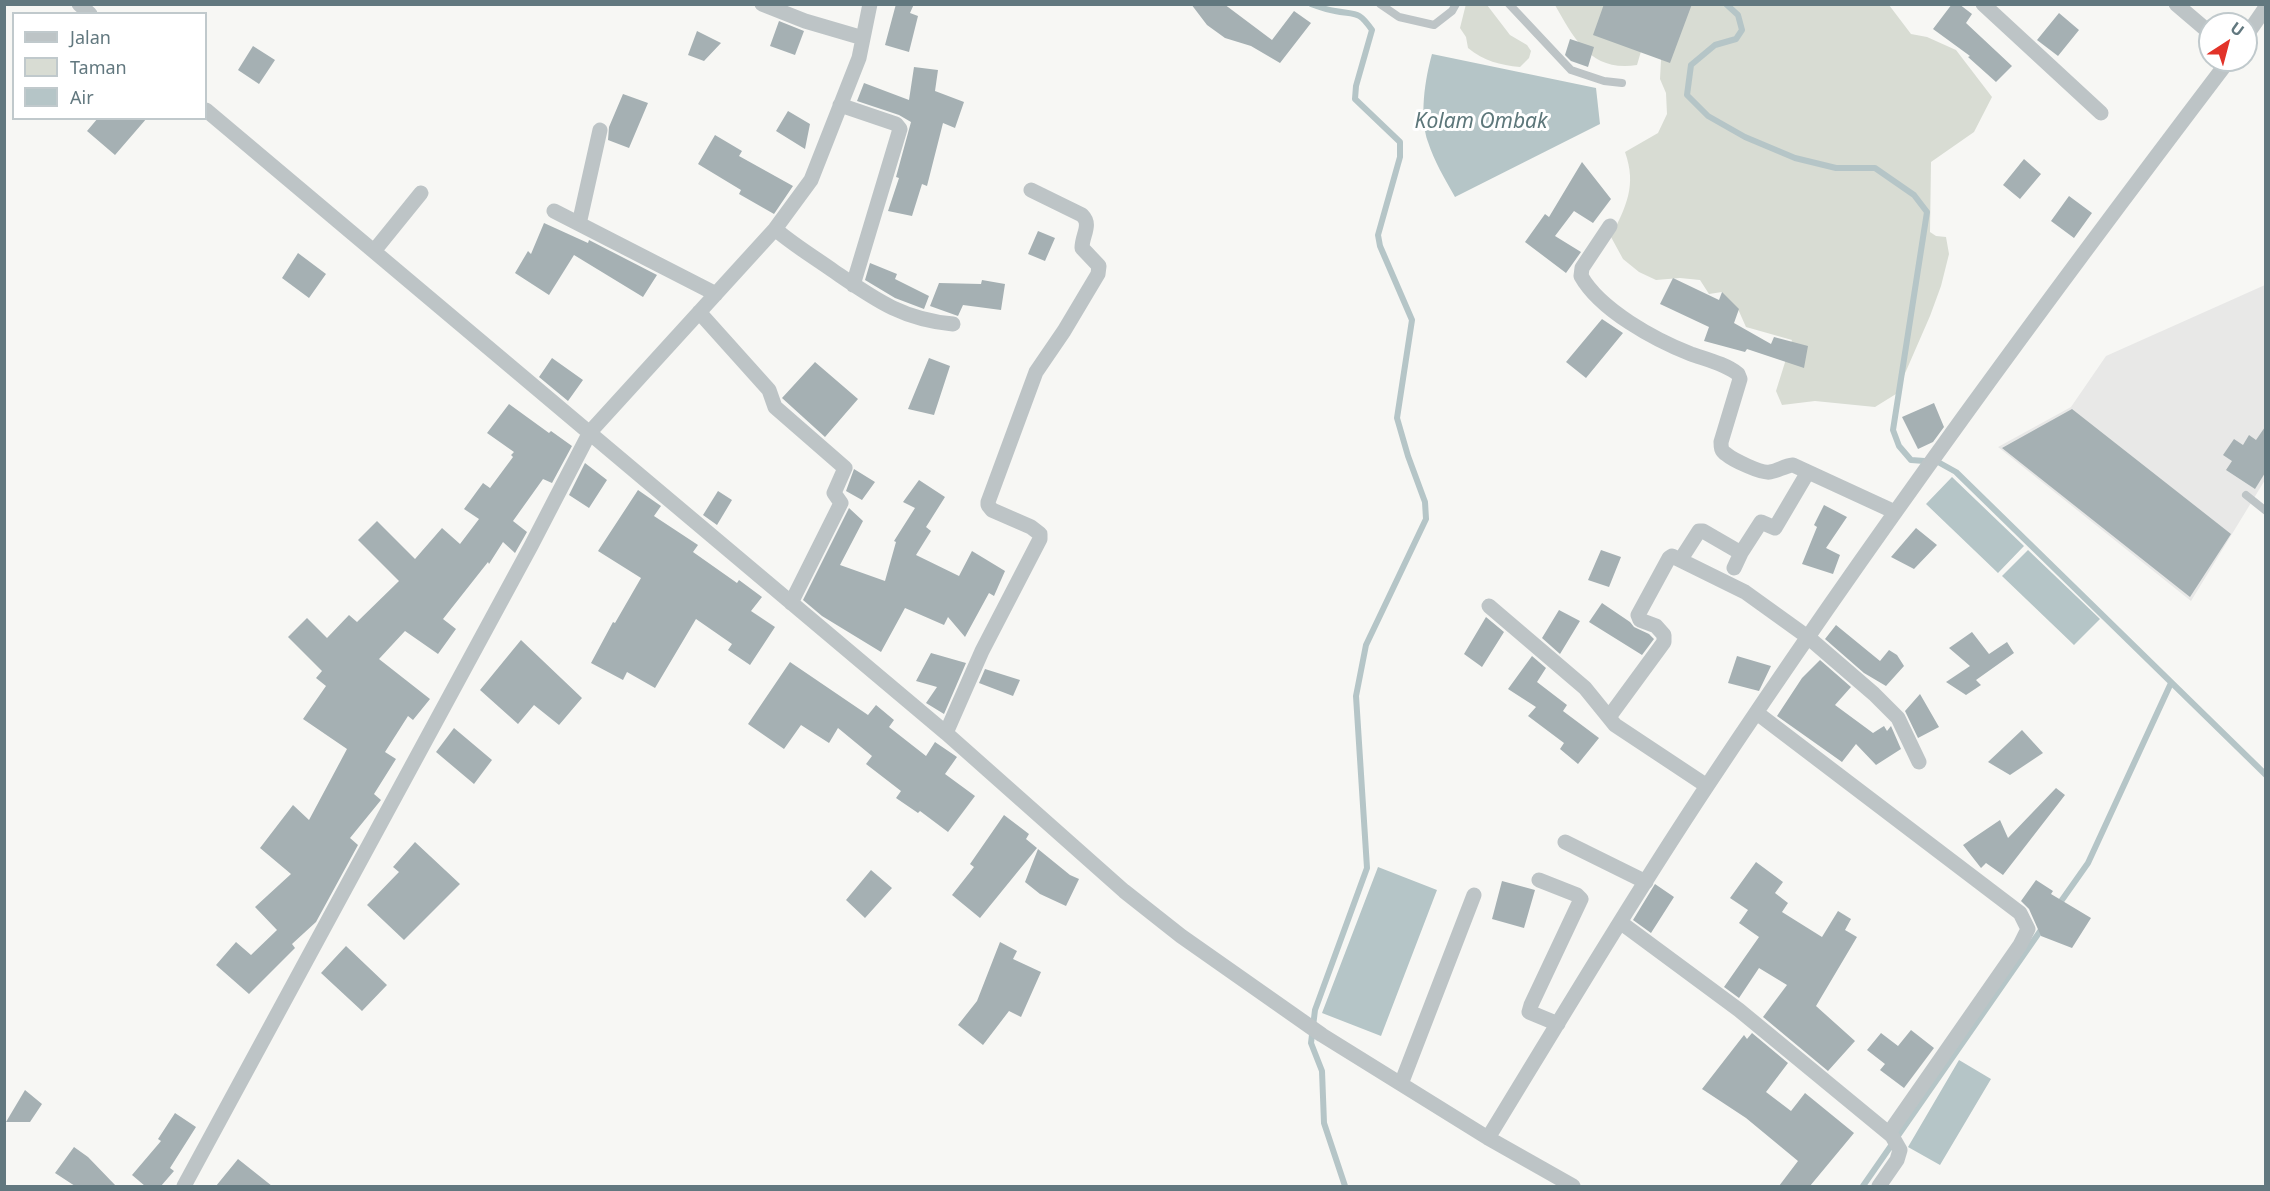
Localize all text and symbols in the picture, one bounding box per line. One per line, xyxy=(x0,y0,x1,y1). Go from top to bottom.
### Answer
legend xyxy=(12,12,207,120)
north arrow xyxy=(2198,12,2258,72)
text: U xyxy=(2226,17,2249,42)
text: Jalan xyxy=(70,25,111,49)
text: Taman xyxy=(70,55,127,79)
text: Air xyxy=(70,85,94,109)
water label: Kolam Ombak xyxy=(1415,109,1547,135)

